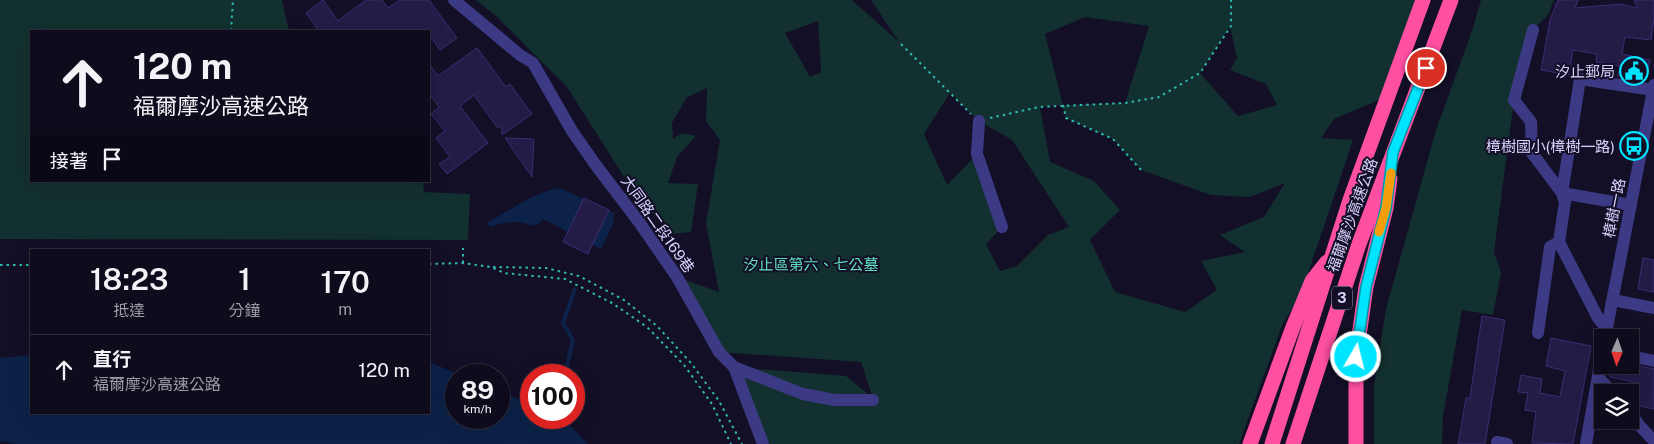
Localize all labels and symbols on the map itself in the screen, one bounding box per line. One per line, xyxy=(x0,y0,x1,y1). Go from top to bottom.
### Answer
pin xyxy=(1405,47,1447,89)
public building icon: 汐止郵局 xyxy=(1619,56,1649,86)
place label: 汐止郵局 xyxy=(1555,63,1615,80)
bus stop icon: 樟樹國小(樟樹一路) xyxy=(1619,131,1649,161)
place label: 樟樹國小(樟樹一路) xyxy=(1486,138,1615,155)
street label: 福爾摩沙高速公路 xyxy=(1323,156,1381,274)
street label: 大同路二段169巷 xyxy=(618,172,698,276)
street label: 樟樹一路 xyxy=(1600,177,1628,239)
park label: 汐止區第六、七公墓 xyxy=(743,256,879,273)
road number: 3 xyxy=(1332,286,1352,310)
north arrow xyxy=(1594,329,1639,374)
position arrow xyxy=(1329,330,1381,382)
speed limit sign: 100 xyxy=(520,364,585,429)

